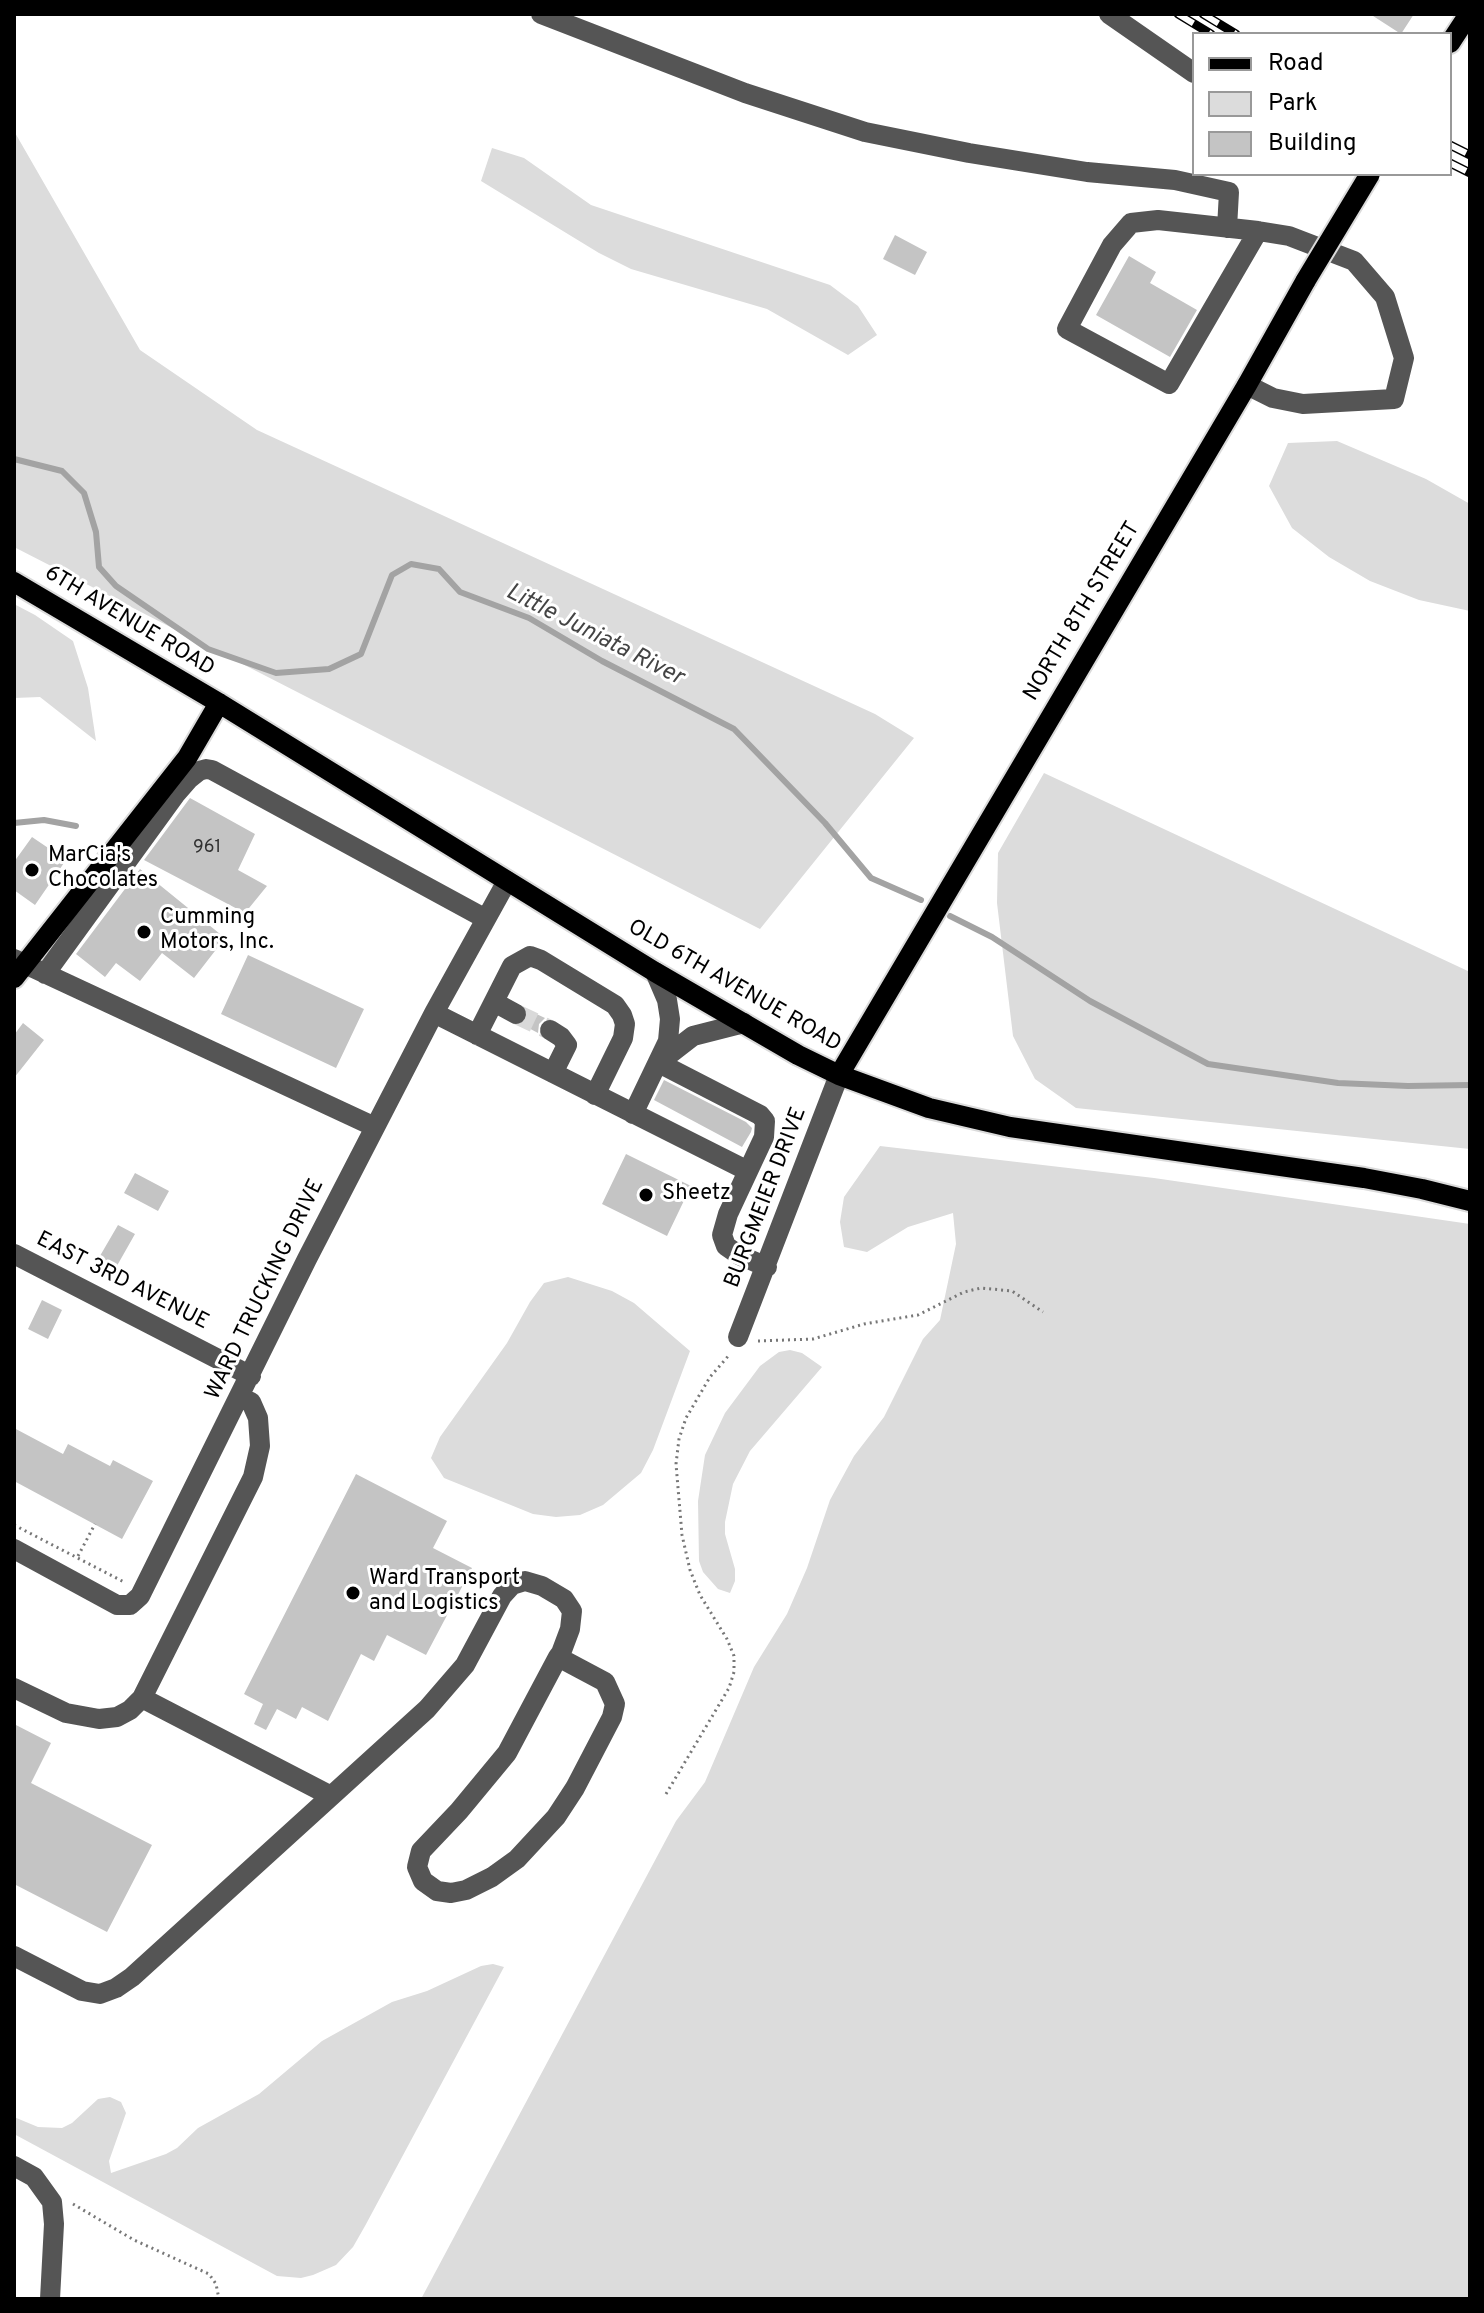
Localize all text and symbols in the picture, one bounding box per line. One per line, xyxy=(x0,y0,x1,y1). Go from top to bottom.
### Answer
legend xyxy=(1192,32,1452,176)
text: Road xyxy=(1268,49,1324,79)
text: Park xyxy=(1268,89,1318,119)
text: Building xyxy=(1268,129,1357,159)
street label: NORTH 8TH STREET xyxy=(1019,518,1147,706)
street label: 6TH AVENUE ROAD xyxy=(39,561,219,683)
water label: Little Juniata River xyxy=(500,579,688,693)
house number: 961 xyxy=(193,837,221,859)
place label: MarCia's Chocolates xyxy=(48,844,158,896)
marker: MarCia's Chocolates xyxy=(23,861,41,879)
place label: Cumming Motors, Inc. xyxy=(160,906,274,958)
street label: OLD 6TH AVENUE ROAD xyxy=(623,915,845,1059)
marker: Cumming Motors, Inc. xyxy=(135,923,153,941)
street label: BURGMEIER DRIVE xyxy=(720,1104,814,1292)
street label: WARD TRUCKING DRIVE xyxy=(201,1175,331,1405)
place label: Sheetz xyxy=(662,1182,731,1208)
marker: Sheetz xyxy=(637,1186,655,1204)
street label: EAST 3RD AVENUE xyxy=(31,1227,213,1337)
place label: Ward Transport and Logistics xyxy=(369,1567,520,1618)
marker: Ward Transport and Logistics xyxy=(344,1584,362,1602)

